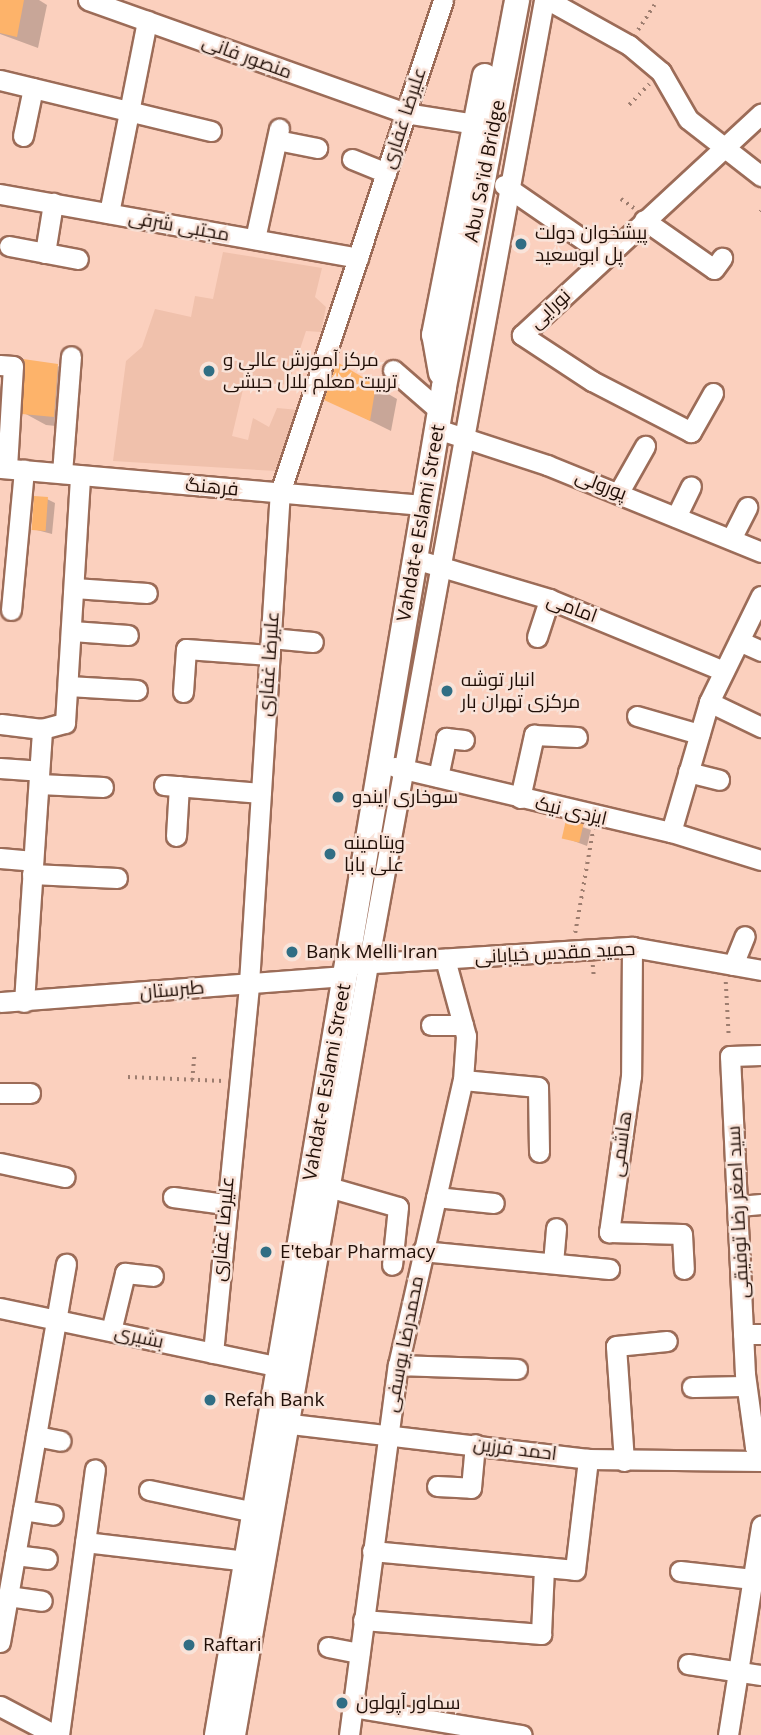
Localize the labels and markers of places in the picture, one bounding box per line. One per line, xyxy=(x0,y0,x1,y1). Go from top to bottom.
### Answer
place label: پیشخوان دولت پل ابوسعید xyxy=(535,222,647,266)
marker: پیشخوان دولت پل ابوسعید xyxy=(513,236,529,252)
place label: مرکز آموزش عالی و تربیت معلم بلال حبشی xyxy=(223,349,397,393)
marker: مرکز آموزش عالی و تربیت معلم بلال حبشی xyxy=(201,363,217,379)
place label: انبار توشه مرکزی تهران بار xyxy=(461,669,580,713)
marker: انبار توشه مرکزی تهران بار xyxy=(439,683,455,699)
place label: سوخاری ایندو xyxy=(352,786,458,808)
marker: سوخاری ایندو xyxy=(330,789,346,805)
place label: ویتامینه علی بابا xyxy=(344,832,405,876)
marker: ویتامینه علی بابا xyxy=(322,846,338,862)
place label: Bank Melli Iran xyxy=(306,941,438,963)
marker: Bank Melli Iran xyxy=(284,944,300,960)
place label: E'tebar Pharmacy xyxy=(280,1241,435,1263)
marker: E'tebar Pharmacy xyxy=(258,1244,274,1260)
place label: Refah Bank xyxy=(224,1389,324,1411)
marker: Refah Bank xyxy=(202,1392,218,1408)
place label: Raftari xyxy=(203,1634,262,1656)
marker: Raftari xyxy=(181,1637,197,1653)
place label: سماور آپولون xyxy=(356,1692,460,1714)
marker: سماور آپولون xyxy=(334,1695,350,1711)

